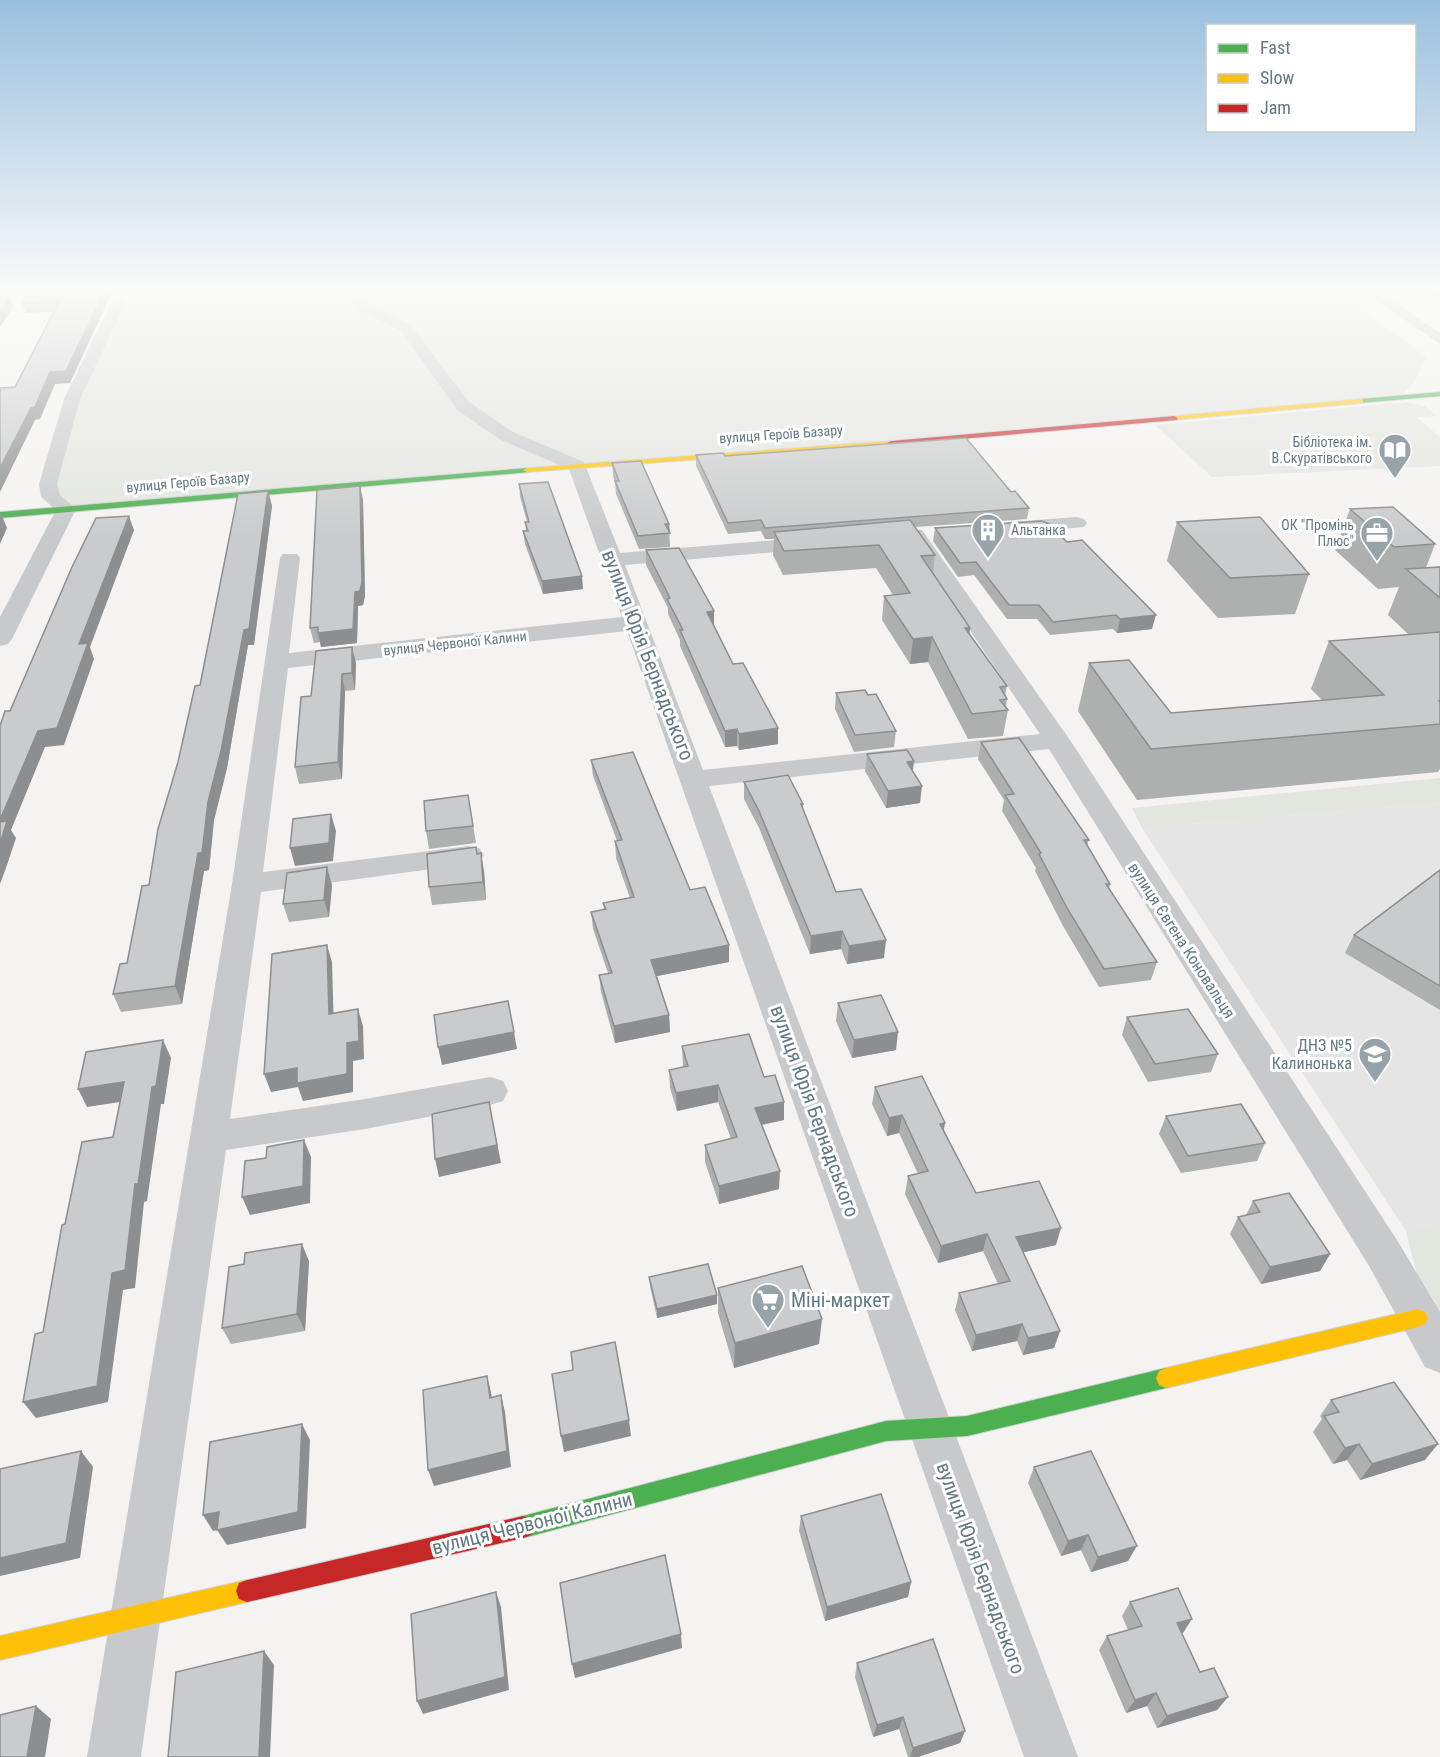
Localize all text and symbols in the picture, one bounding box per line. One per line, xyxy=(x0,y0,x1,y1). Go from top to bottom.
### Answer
legend xyxy=(1206,24,1416,132)
text: Fast xyxy=(1260,37,1291,58)
text: Slow xyxy=(1260,67,1295,88)
text: Jam xyxy=(1260,97,1291,118)
street label: вулиця Героїв Базару xyxy=(719,422,843,446)
library icon: Бібліотека ім. В.Скуратівського xyxy=(1377,432,1413,479)
place label: Бібліотека ім. В.Скуратівського xyxy=(1272,434,1372,466)
street label: вулиця Героїв Базару xyxy=(126,469,251,495)
building icon: Альтанка xyxy=(970,512,1006,559)
office icon: ОК "Промінь Плюс" xyxy=(1359,515,1395,562)
place label: ОК "Промінь Плюс" xyxy=(1281,517,1354,549)
place label: Альтанка xyxy=(1011,522,1066,538)
street label: вулиця Юрія Бернадського xyxy=(597,546,699,764)
street label: вулиця Червоної Калини xyxy=(383,628,527,658)
street label: вулиця Євгена Коновальця xyxy=(1124,859,1239,1022)
street label: вулиця Юрія Бернадського xyxy=(766,1002,864,1220)
place label: ДНЗ №5 Калинонька xyxy=(1272,1036,1352,1073)
school or university icon: ДНЗ №5 Калинонька xyxy=(1357,1036,1393,1083)
supermarket icon: Міні-маркет xyxy=(750,1282,786,1329)
place label: Міні-маркет xyxy=(791,1288,890,1312)
street label: вулиця Юрія Бернадського xyxy=(932,1459,1030,1677)
street label: вулиця Червоної Калини xyxy=(429,1486,635,1560)

